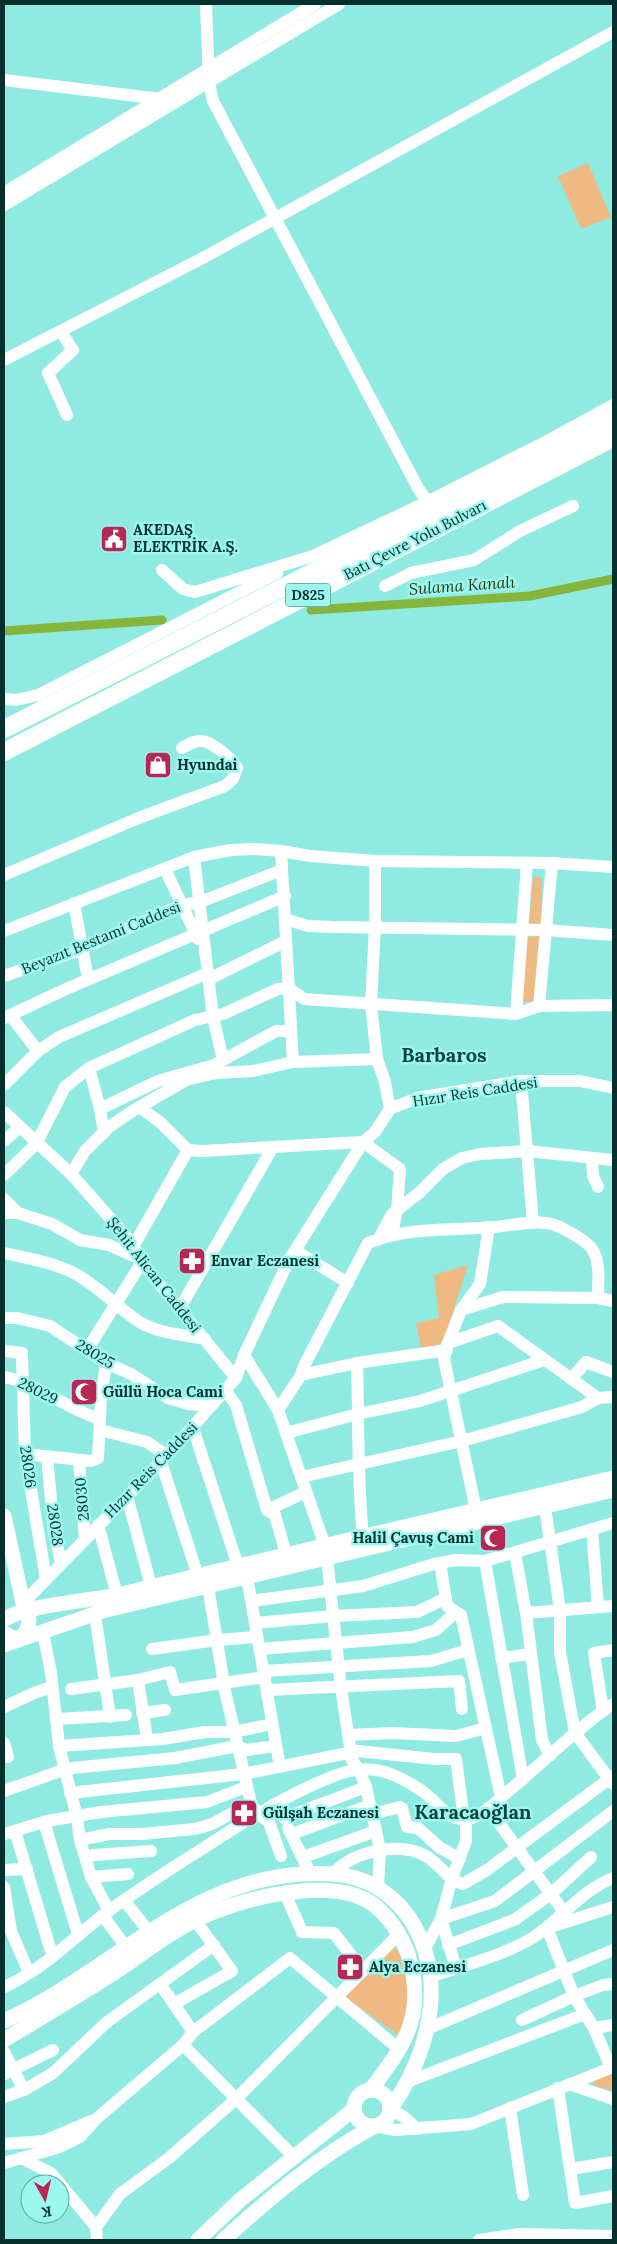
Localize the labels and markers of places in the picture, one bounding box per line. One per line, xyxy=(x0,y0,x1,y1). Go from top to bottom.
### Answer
place label: AKEDAŞ ELEKTRİK A.Ş. xyxy=(133,520,238,556)
public building icon: AKEDAŞ ELEKTRİK A.Ş. xyxy=(99,524,129,554)
shop icon: Hyundai xyxy=(143,750,173,780)
place label: Hyundai xyxy=(177,755,238,774)
pharmacy icon: Envar Eczanesi xyxy=(177,1246,207,1276)
place label: Envar Eczanesi xyxy=(211,1251,319,1270)
mosque icon: Güllü Hoca Cami xyxy=(69,1377,99,1407)
place label: Güllü Hoca Cami xyxy=(103,1382,223,1401)
mosque icon: Halil Çavuş Cami xyxy=(478,1523,508,1553)
place label: Halil Çavuş Cami xyxy=(353,1528,474,1547)
pharmacy icon: Gülşah Eczanesi xyxy=(229,1798,259,1828)
place label: Gülşah Eczanesi xyxy=(263,1803,379,1822)
pharmacy icon: Alya Eczanesi xyxy=(335,1952,365,1982)
place label: Alya Eczanesi xyxy=(369,1957,466,1976)

